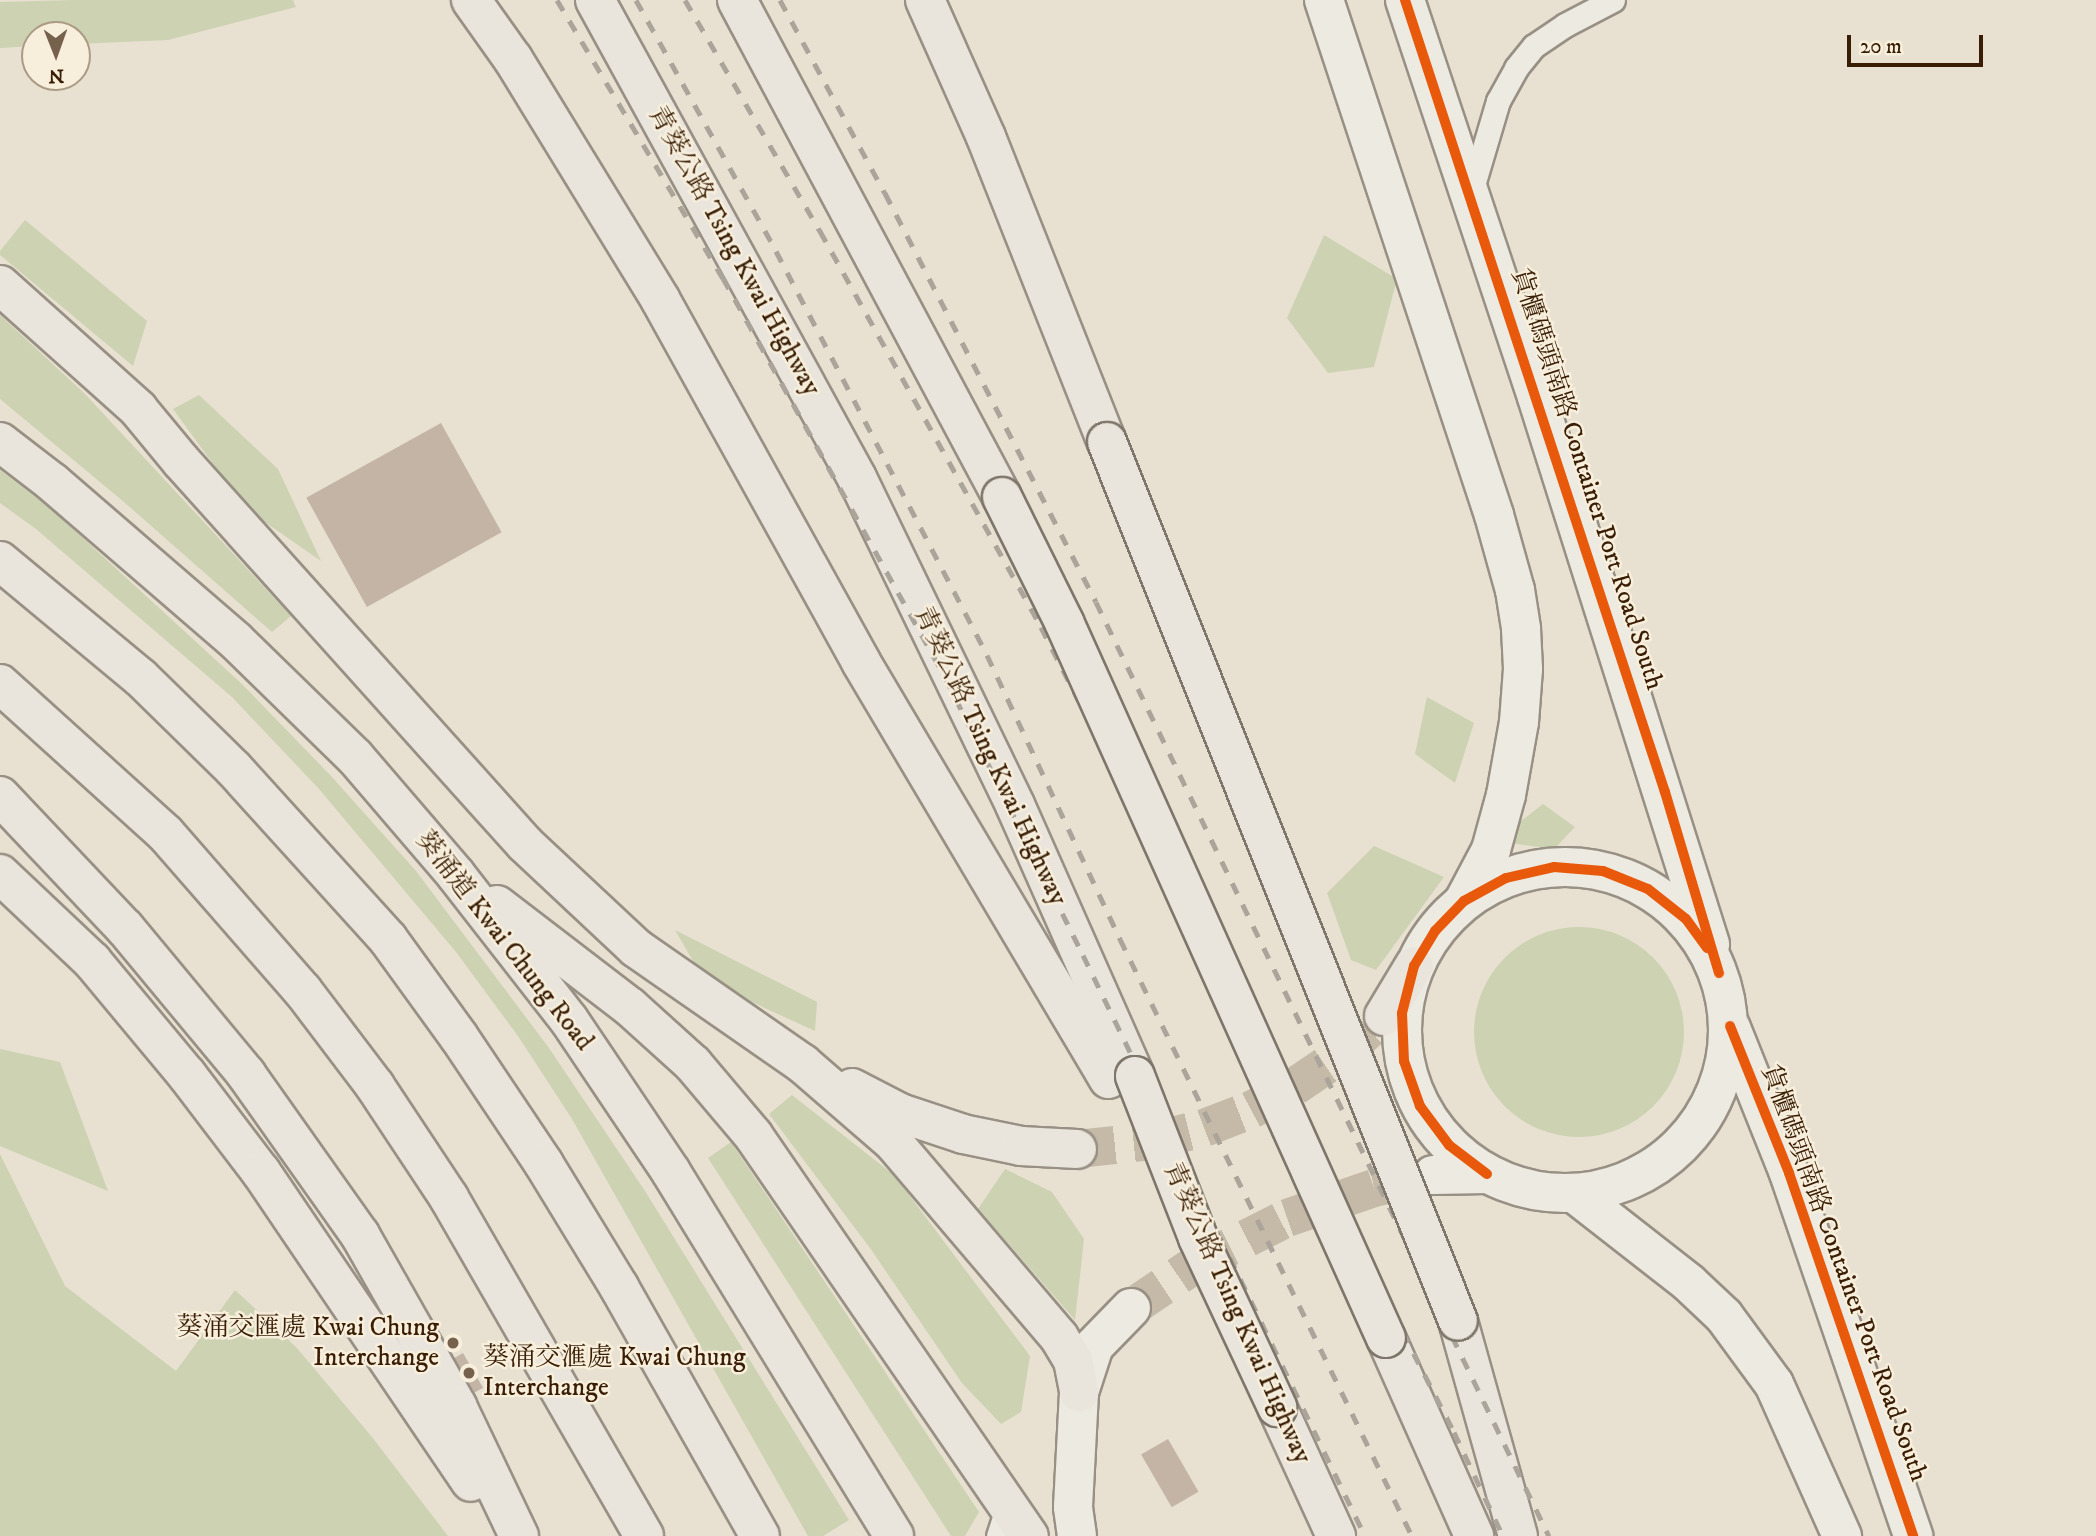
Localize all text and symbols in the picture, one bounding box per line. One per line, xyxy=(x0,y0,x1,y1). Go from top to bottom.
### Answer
north arrow xyxy=(21,21,91,91)
scale bar xyxy=(1851,21,1988,65)
text: 20 m xyxy=(1860,34,1902,60)
text: N xyxy=(48,64,64,87)
street label: 青葵公路 Tsing Kwai Highway xyxy=(641,101,827,401)
street label: 貨櫃碼頭南路 Container Port Road South xyxy=(1504,264,1670,694)
street label: 青葵公路 Tsing Kwai Highway xyxy=(907,602,1073,910)
street label: 葵涌道 Kwai Chung Road xyxy=(409,825,599,1057)
street label: 貨櫃碼頭南路 Container Port Road South xyxy=(1754,1060,1934,1486)
street label: 青葵公路 Tsing Kwai Highway xyxy=(1156,1158,1318,1468)
place label: 葵涌交匯處 Kwai Chung Interchange xyxy=(176,1312,439,1374)
marker: 葵涌交匯處 Kwai Chung Interchange xyxy=(445,1335,461,1351)
place label: 葵涌交滙處 Kwai Chung Interchange xyxy=(483,1342,746,1404)
marker: 葵涌交滙處 Kwai Chung Interchange xyxy=(461,1365,477,1381)

